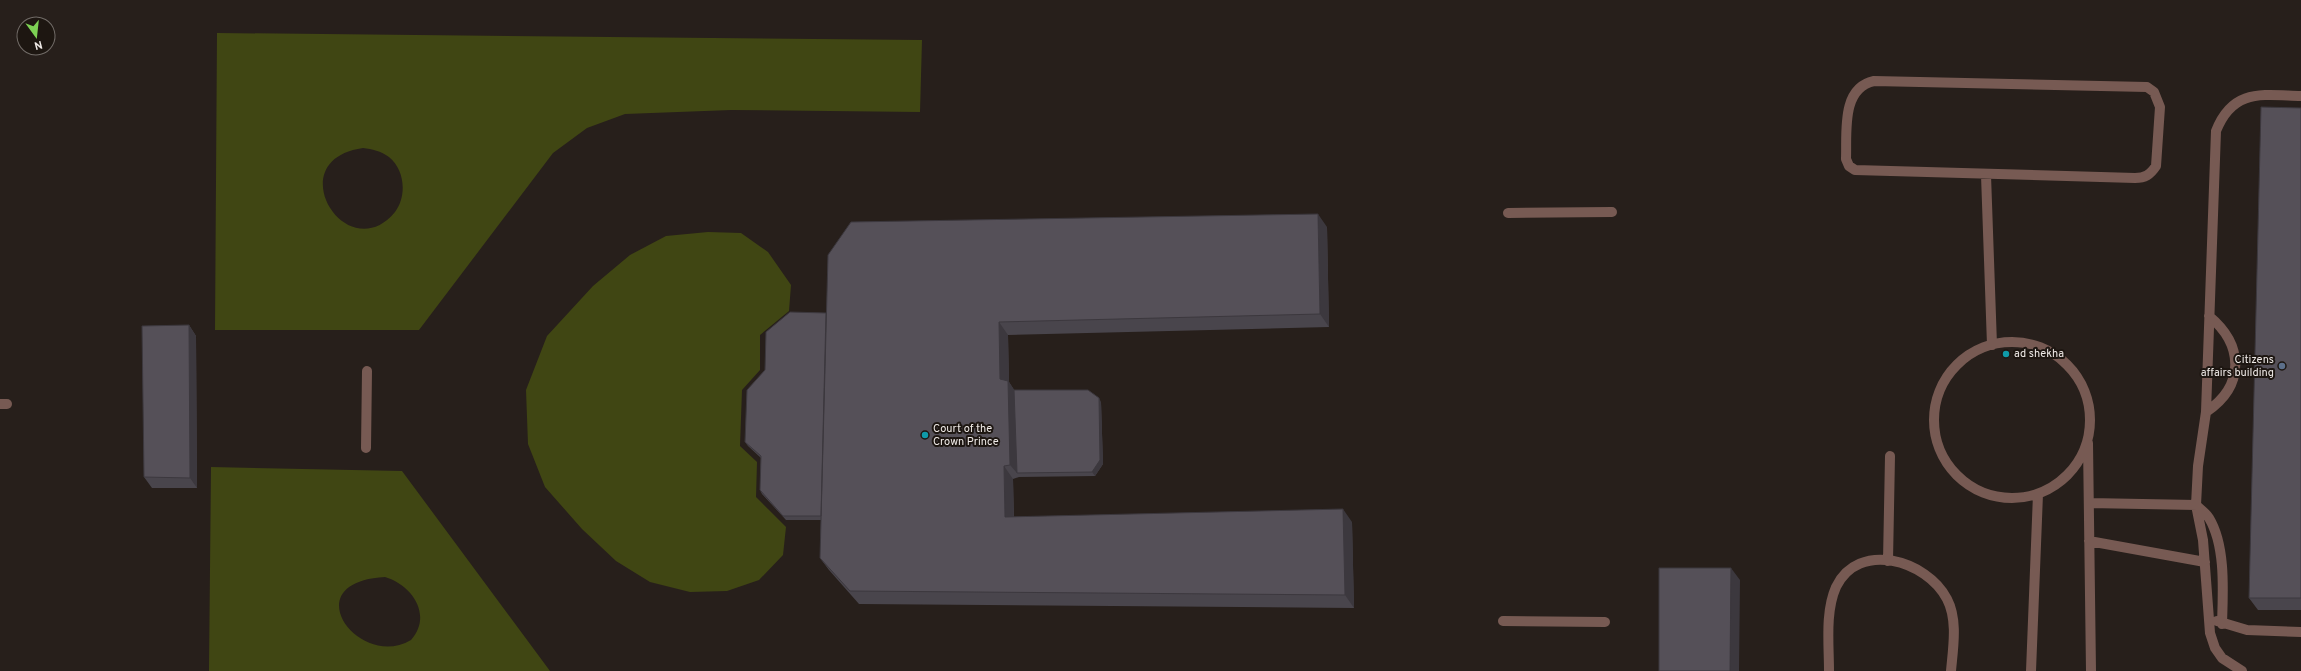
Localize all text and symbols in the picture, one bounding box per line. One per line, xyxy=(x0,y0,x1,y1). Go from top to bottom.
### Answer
north arrow xyxy=(16,16,56,56)
text: N xyxy=(33,37,44,52)
place label: ad shekha xyxy=(2014,347,2064,361)
marker: ad shekha xyxy=(2001,349,2011,359)
place label: Citizens affairs building xyxy=(2201,353,2274,380)
marker: Citizens affairs building xyxy=(2277,361,2287,371)
place label: Court of the Crown Prince xyxy=(933,422,999,449)
marker: Court of the Crown Prince xyxy=(920,430,930,440)

